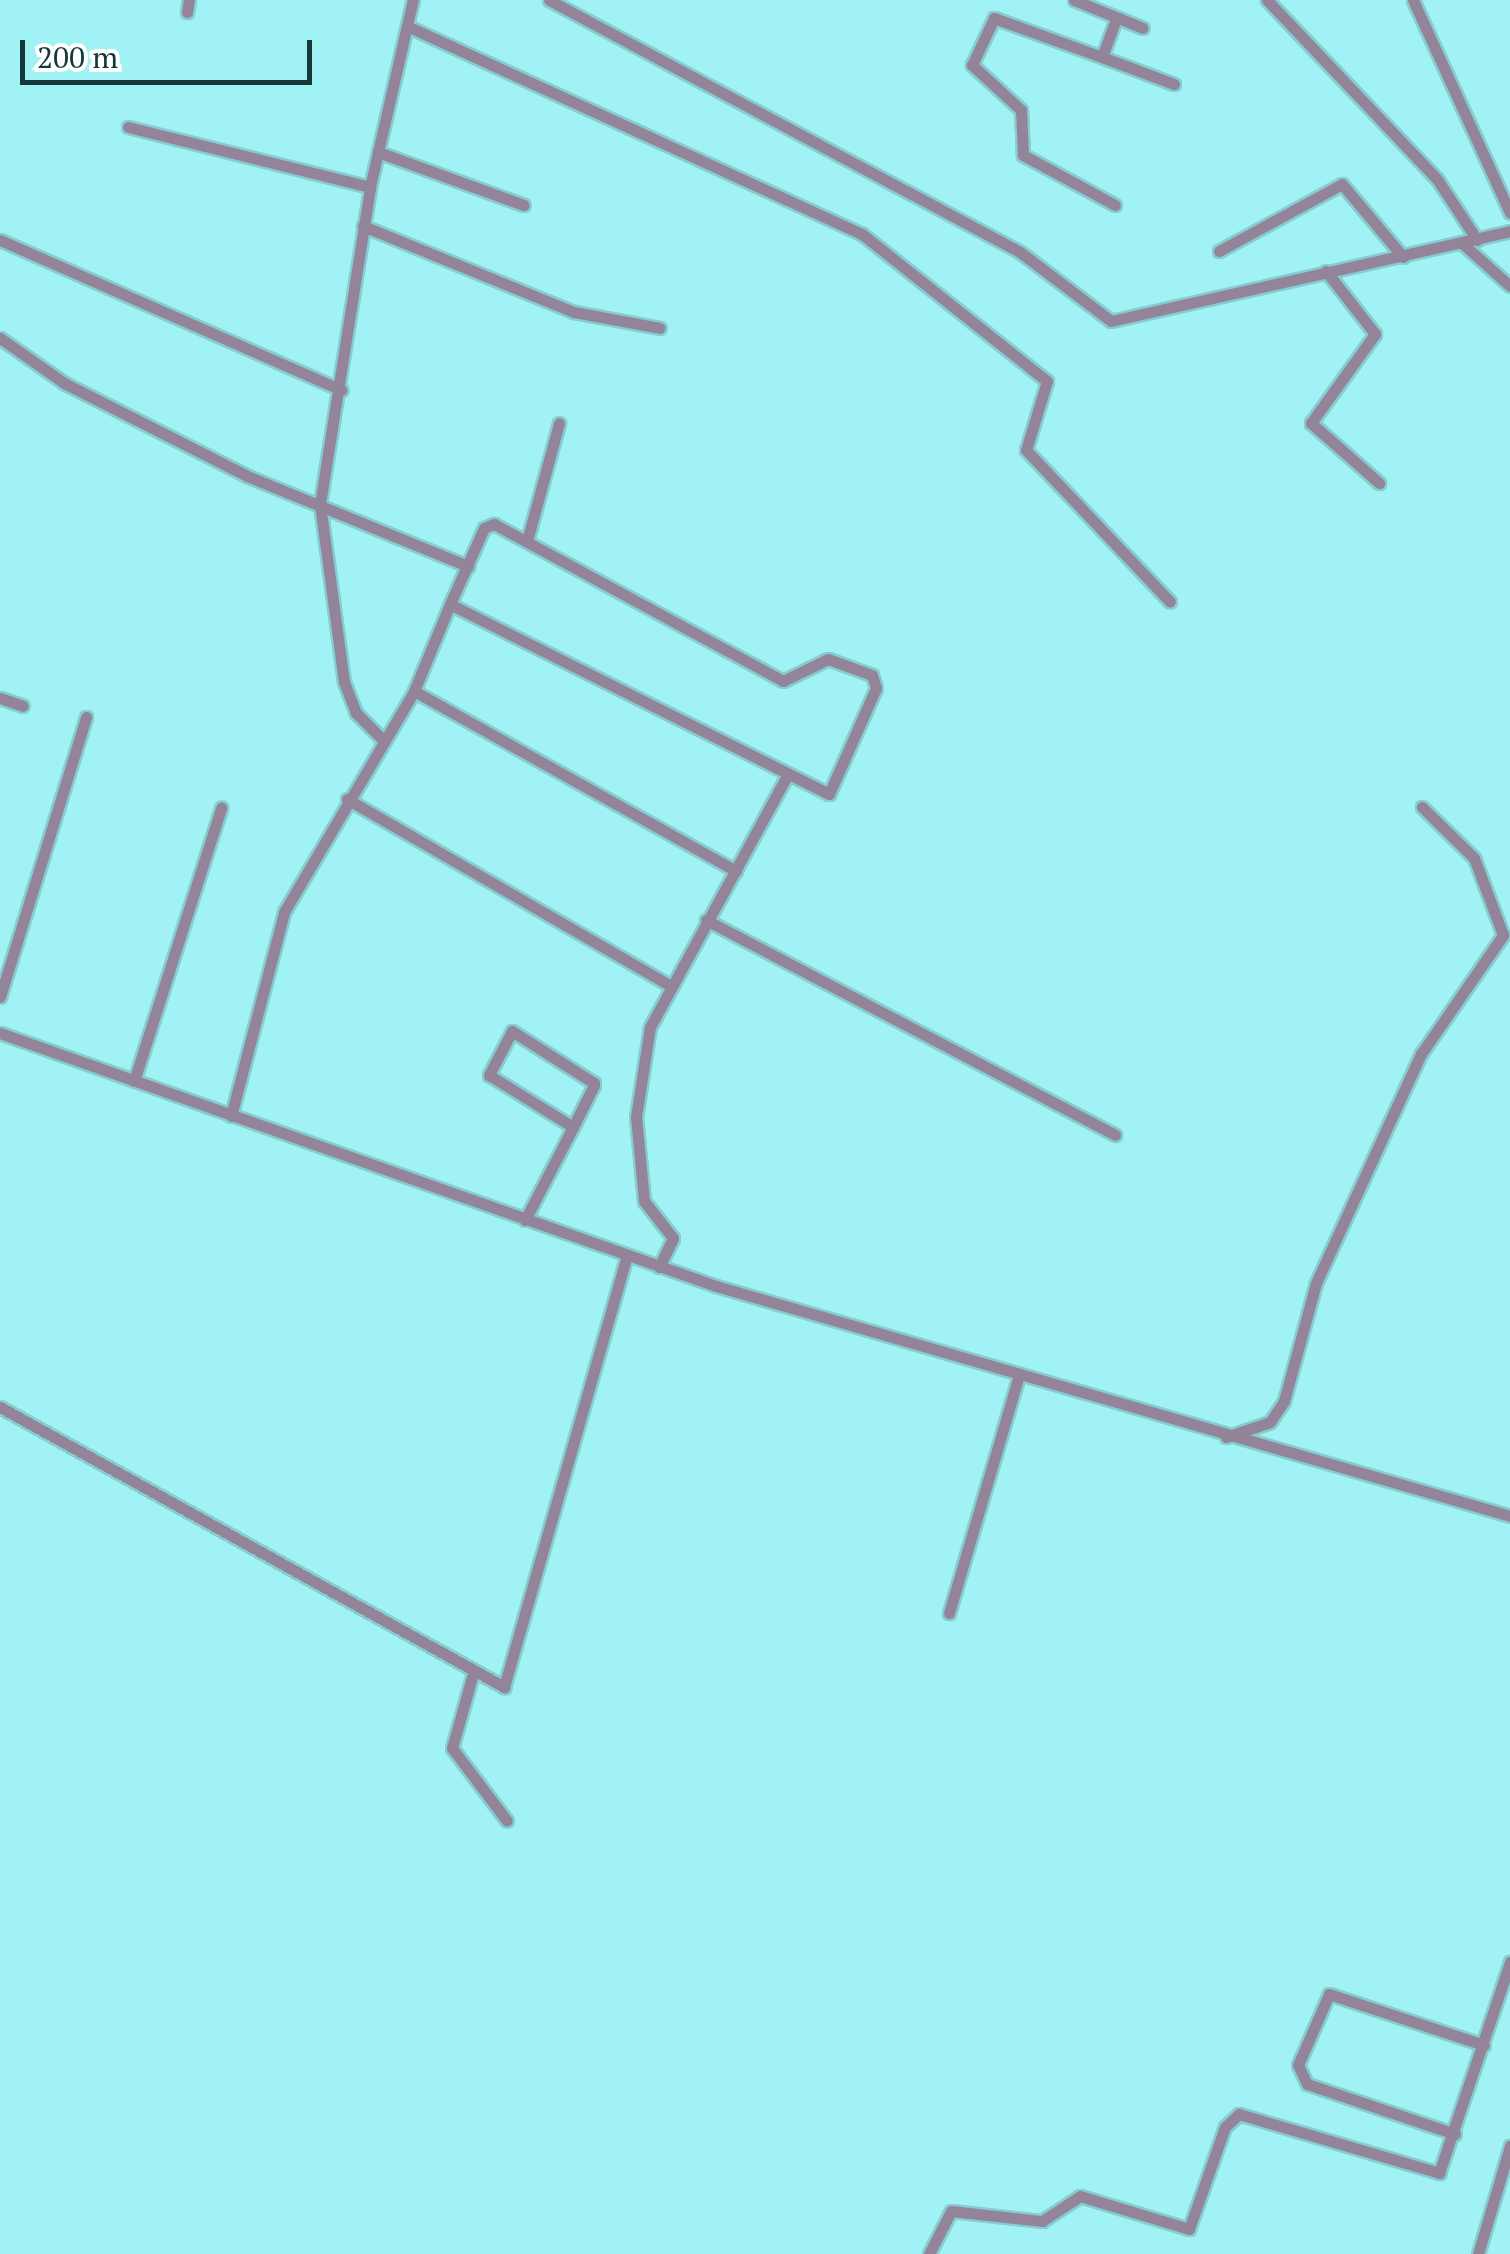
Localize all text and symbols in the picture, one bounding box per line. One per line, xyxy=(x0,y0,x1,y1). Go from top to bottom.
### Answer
scale bar xyxy=(25,20,318,82)
text: 200 m xyxy=(37,37,118,77)

